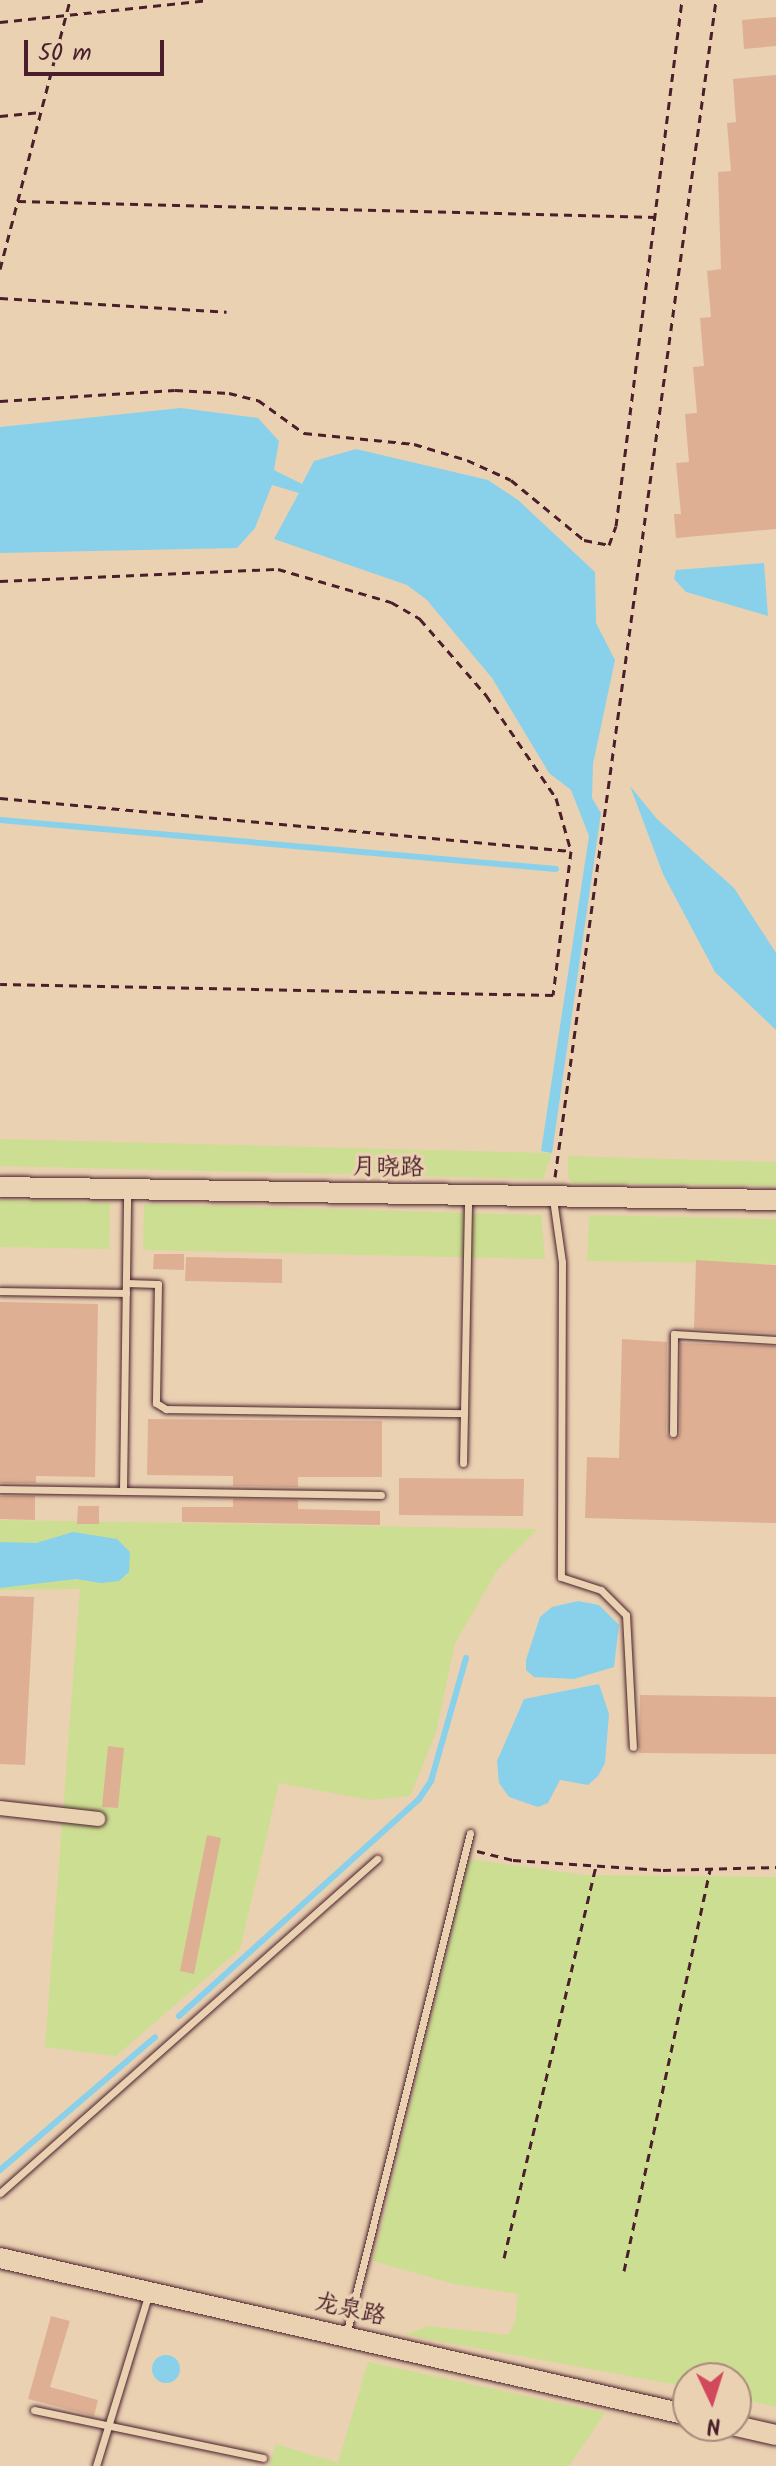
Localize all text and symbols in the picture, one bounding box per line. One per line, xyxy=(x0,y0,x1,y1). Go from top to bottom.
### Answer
scale bar xyxy=(28,24,168,74)
text: 50 m xyxy=(38,34,92,73)
street label: 月晓路 xyxy=(352,1153,424,1183)
street label: 龙泉路 xyxy=(312,2288,388,2332)
north arrow xyxy=(672,2362,752,2442)
text: N xyxy=(705,2407,722,2442)

